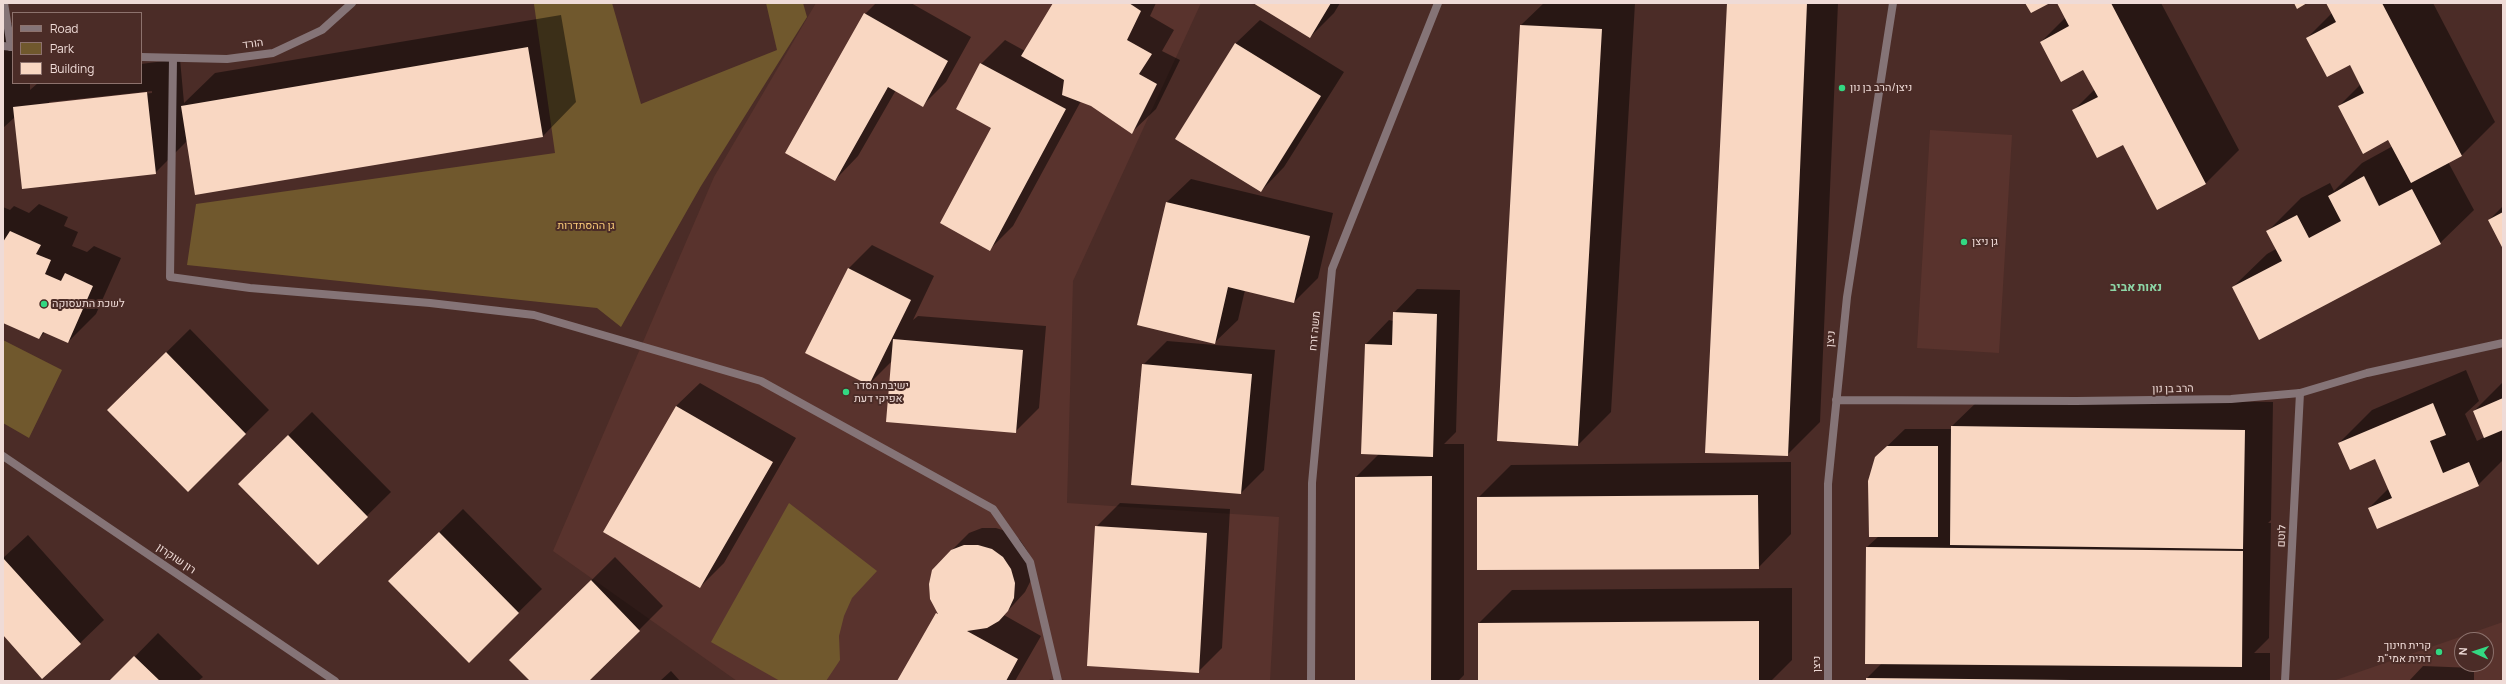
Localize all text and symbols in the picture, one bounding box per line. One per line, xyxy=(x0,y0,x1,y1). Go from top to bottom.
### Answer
legend xyxy=(12,12,142,84)
text: Road xyxy=(50,20,78,37)
street label: הורד xyxy=(242,36,264,52)
text: Park xyxy=(50,40,74,57)
text: Building xyxy=(50,60,94,77)
place label: ניצן/הרב בן נון xyxy=(1850,81,1912,95)
marker: ניצן/הרב בן נון xyxy=(1837,83,1847,93)
park label: גן ההסתדרות xyxy=(557,219,615,233)
place label: גן ניצן xyxy=(1972,235,1998,249)
marker: גן ניצן xyxy=(1959,237,1969,247)
district label: נאות אביב xyxy=(2110,281,2162,295)
place label: לשכת התעסוקה xyxy=(52,297,125,311)
marker: לשכת התעסוקה xyxy=(39,299,49,309)
street label: משה זרח xyxy=(1307,310,1323,352)
street label: ניצן xyxy=(1824,330,1838,348)
place label: ישיבת הסדר אפיקי דעת xyxy=(854,379,909,405)
street label: הרב בן נון xyxy=(2152,382,2194,396)
marker: ישיבת הסדר אפיקי דעת xyxy=(841,387,851,397)
street label: לוטם xyxy=(2275,524,2289,548)
street label: רון שוקרון xyxy=(154,541,198,577)
north arrow xyxy=(2454,632,2494,672)
place label: קרית חינוך דתית אמי"ת xyxy=(2377,639,2431,665)
marker: קרית חינוך דתית אמי"ת xyxy=(2434,647,2444,657)
text: N xyxy=(2455,647,2470,656)
street label: ניצן xyxy=(1810,656,1824,672)

